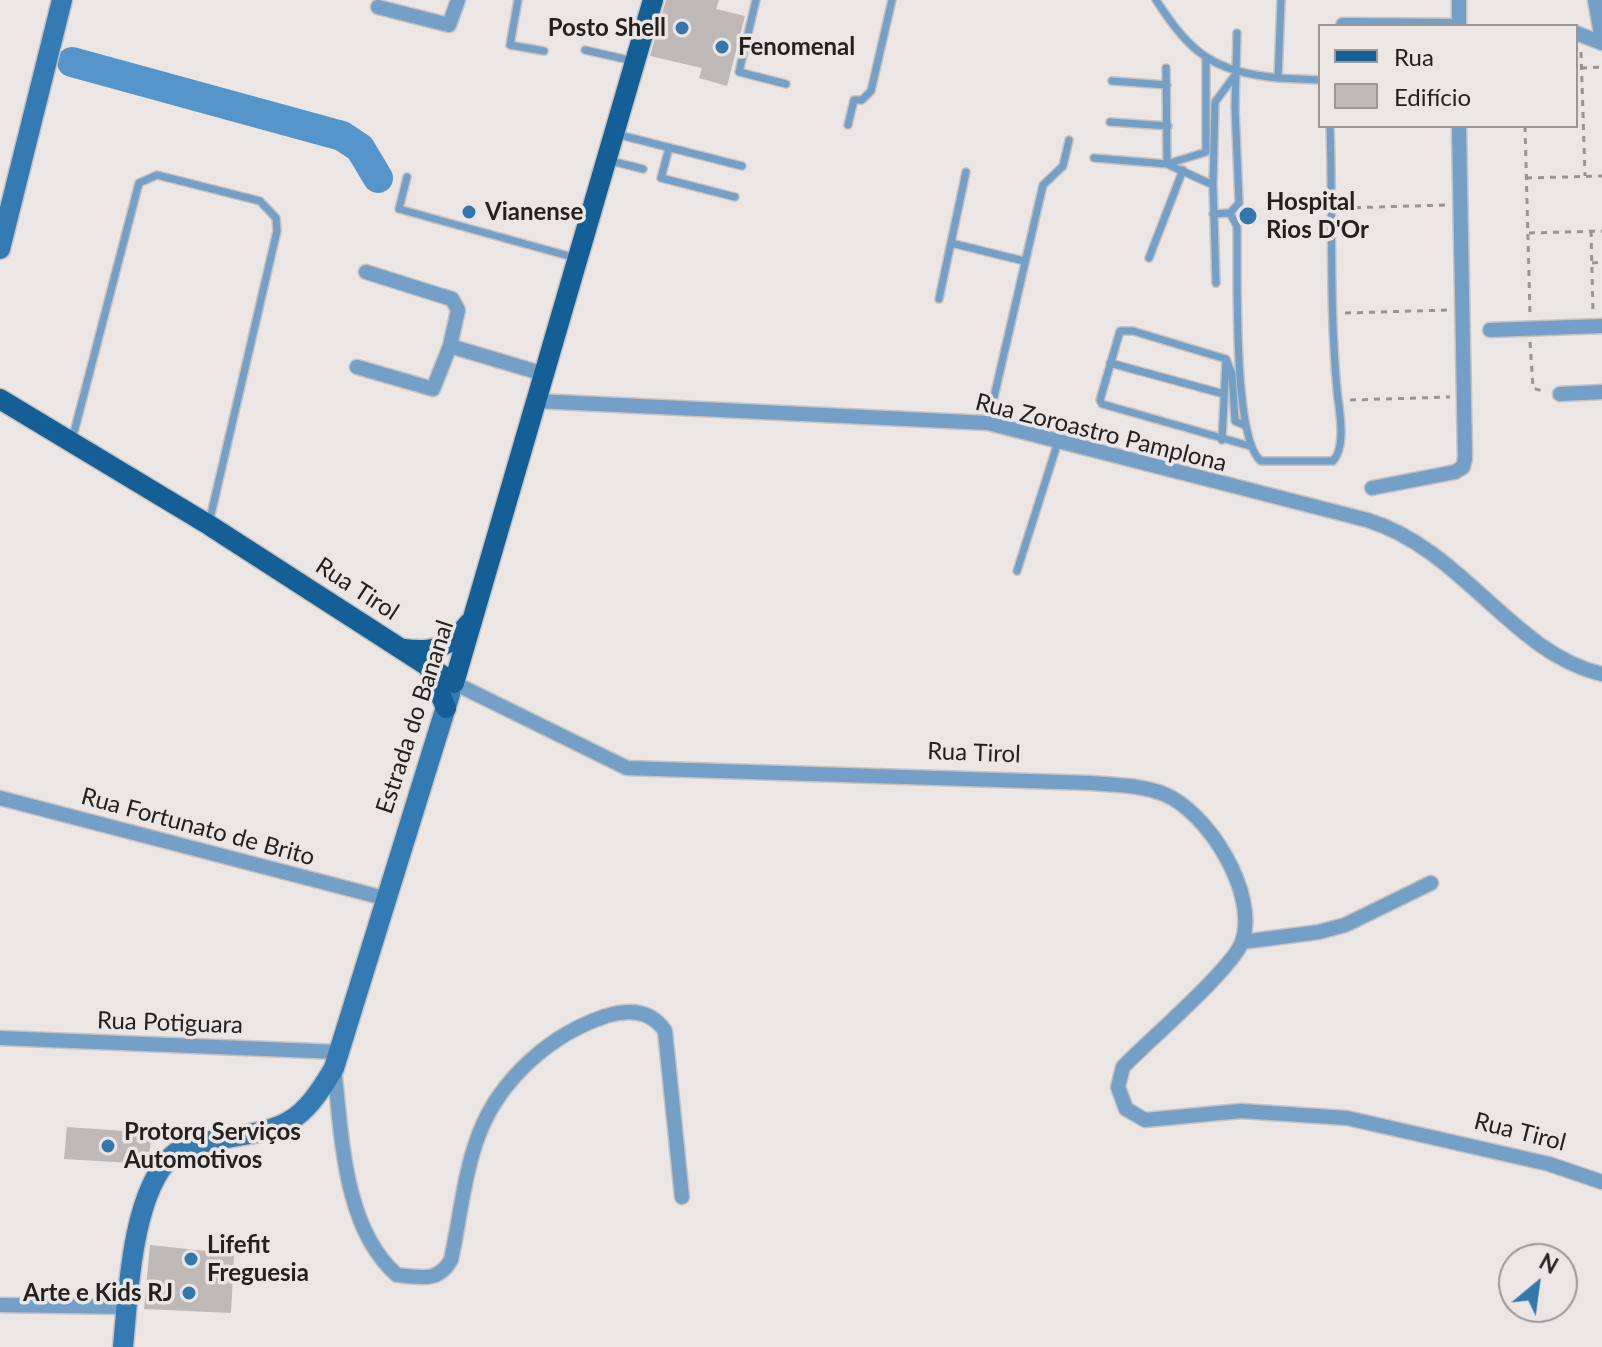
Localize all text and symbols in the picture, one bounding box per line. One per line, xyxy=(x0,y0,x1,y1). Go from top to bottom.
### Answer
place label: Posto Shell xyxy=(548,14,666,42)
marker: Posto Shell xyxy=(673,19,691,37)
legend xyxy=(1318,24,1578,128)
place label: Fenomenal xyxy=(738,33,855,61)
marker: Fenomenal xyxy=(713,38,731,56)
text: Rua xyxy=(1394,42,1434,71)
text: Edifício xyxy=(1394,82,1471,111)
place label: Hospital Rios D'Or xyxy=(1266,188,1369,244)
place label: Vianense xyxy=(485,198,583,226)
marker: Vianense xyxy=(460,203,478,221)
marker: Hospital Rios D'Or xyxy=(1237,205,1259,227)
street label: Rua Zoroastro Pamplona xyxy=(972,388,1230,478)
street label: Rua Tirol xyxy=(310,551,404,627)
street label: Estrada do Bananal xyxy=(370,617,460,817)
street label: Rua Tirol xyxy=(927,737,1021,769)
street label: Rua Fortunato de Brito xyxy=(78,782,318,872)
street label: Rua Potiguara xyxy=(96,1006,244,1040)
street label: Rua Tirol xyxy=(1471,1107,1569,1157)
place label: Protorq Serviços Automotivos xyxy=(124,1118,301,1174)
marker: Protorq Serviços Automotivos xyxy=(99,1137,117,1155)
place label: Lifefit Freguesia xyxy=(207,1231,309,1287)
north arrow xyxy=(1498,1243,1578,1323)
text: N xyxy=(1535,1247,1563,1279)
marker: Lifefit Freguesia xyxy=(182,1250,200,1268)
place label: Arte e Kids RJ xyxy=(23,1279,173,1307)
marker: Arte e Kids RJ xyxy=(180,1284,198,1302)

